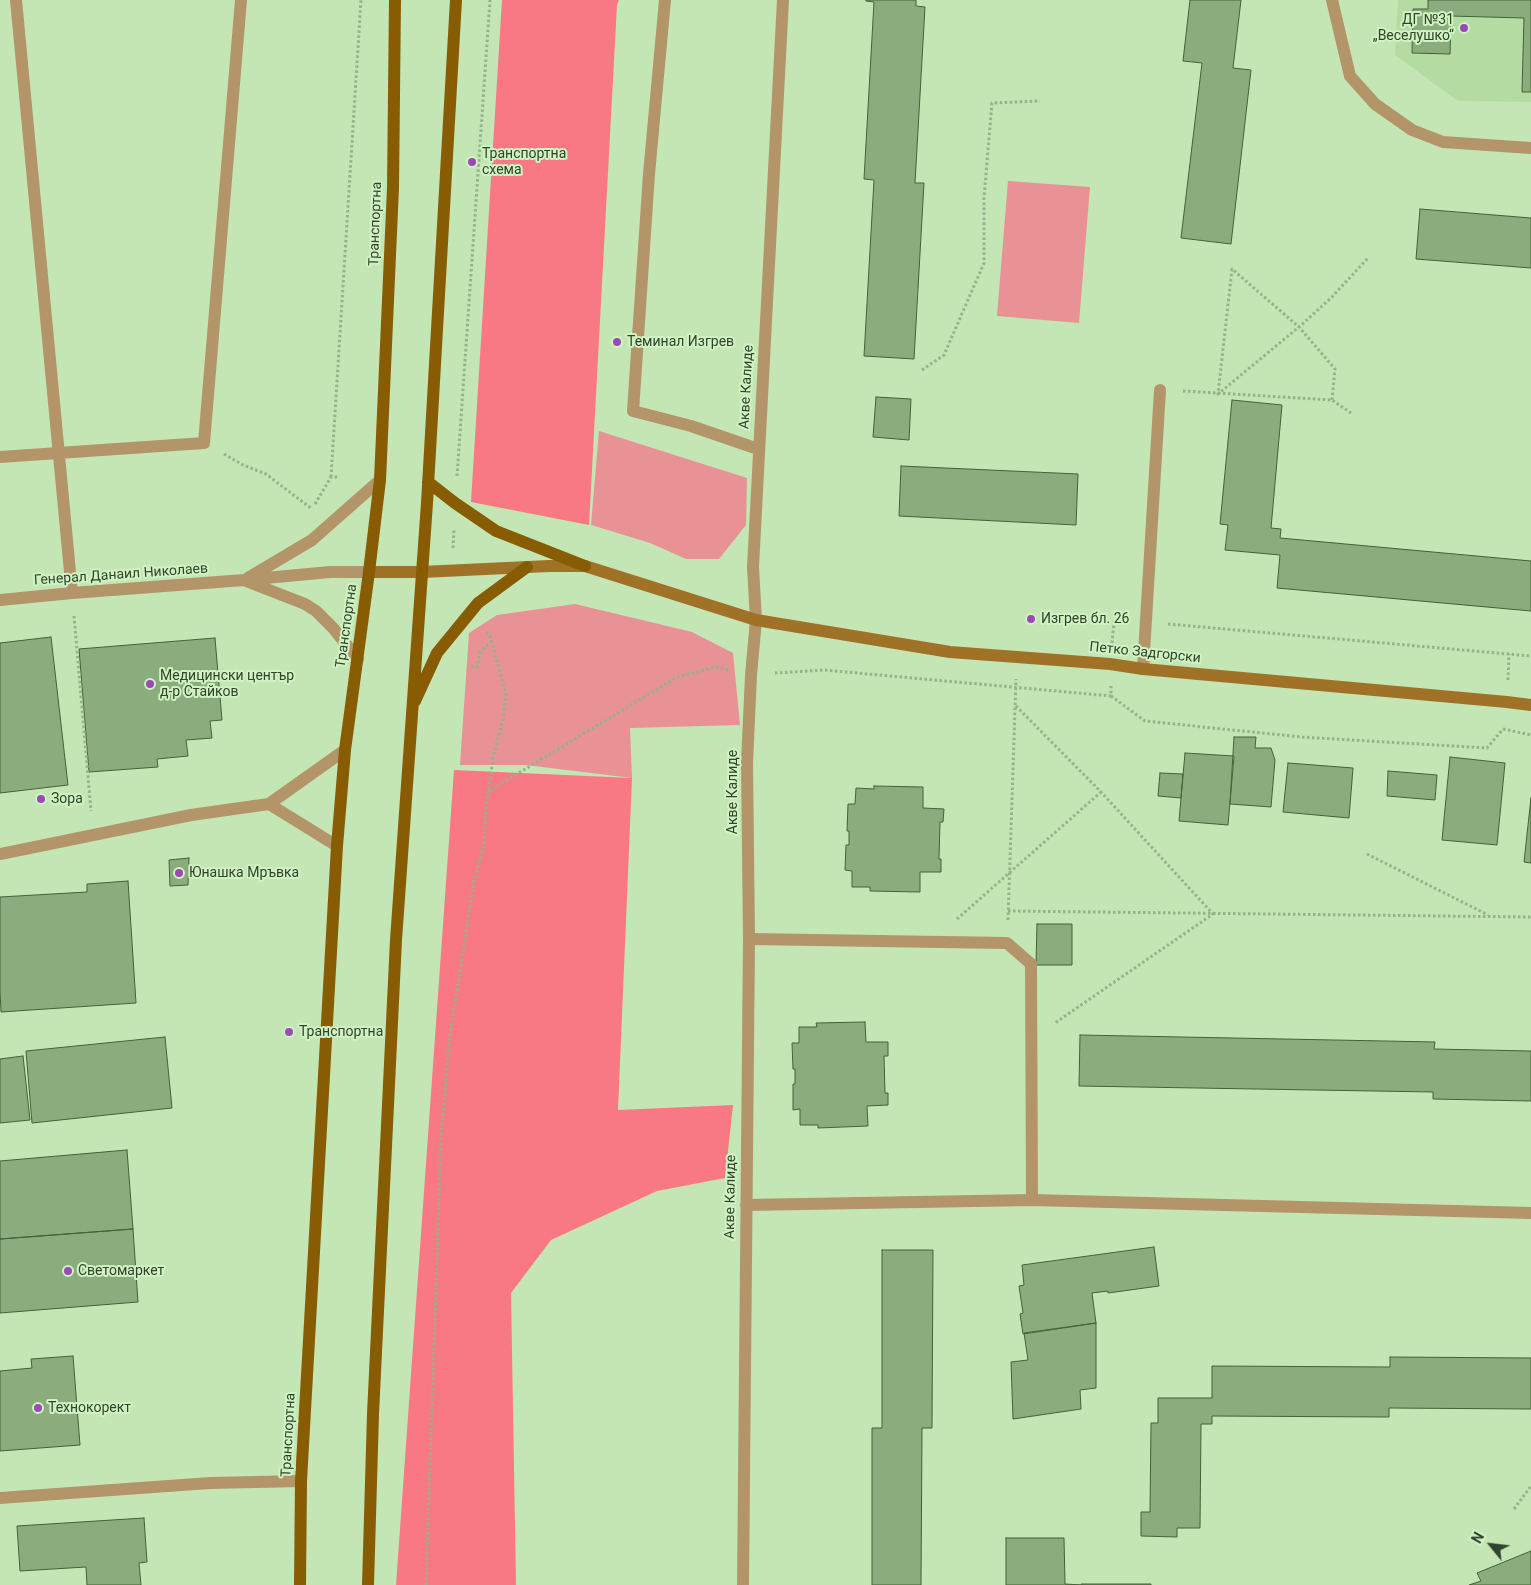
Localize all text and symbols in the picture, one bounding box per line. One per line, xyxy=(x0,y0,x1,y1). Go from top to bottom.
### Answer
place label: ДГ №31 „Веселушко“ xyxy=(1373,12,1454,44)
marker: ДГ №31 „Веселушко“ xyxy=(1458,22,1470,34)
place label: Транспортна схема xyxy=(482,146,566,178)
marker: Транспортна схема xyxy=(466,156,478,168)
street label: Транспортна xyxy=(366,182,386,266)
place label: Теминал Изгрев xyxy=(627,334,734,350)
marker: Теминал Изгрев xyxy=(611,336,623,348)
street label: Акве Калиде xyxy=(736,344,758,430)
street label: Генерал Данаил Николаев xyxy=(33,561,209,589)
street label: Транспортна xyxy=(333,583,361,669)
place label: Изгрев бл. 26 xyxy=(1041,611,1129,627)
marker: Изгрев бл. 26 xyxy=(1025,613,1037,625)
street label: Петко Задгорски xyxy=(1088,639,1202,667)
place label: Медицински център д-р Стайков xyxy=(160,668,294,700)
marker: Медицински център д-р Стайков xyxy=(144,678,156,690)
street label: Акве Калиде xyxy=(725,750,741,834)
place label: Зора xyxy=(51,791,83,807)
marker: Зора xyxy=(35,793,47,805)
place label: Юнашка Мръвка xyxy=(189,865,299,881)
marker: Юнашка Мръвка xyxy=(173,867,185,879)
place label: Транспортна xyxy=(299,1024,383,1040)
marker: Транспортна xyxy=(283,1026,295,1038)
street label: Акве Калиде xyxy=(722,1155,740,1239)
place label: Светомаркет xyxy=(78,1263,164,1279)
marker: Светомаркет xyxy=(62,1265,74,1277)
street label: Транспортна xyxy=(278,1392,300,1478)
place label: Технокорект xyxy=(48,1400,131,1416)
marker: Технокорект xyxy=(32,1402,44,1414)
north arrow xyxy=(1466,1520,1516,1570)
text: N xyxy=(1468,1530,1487,1546)

